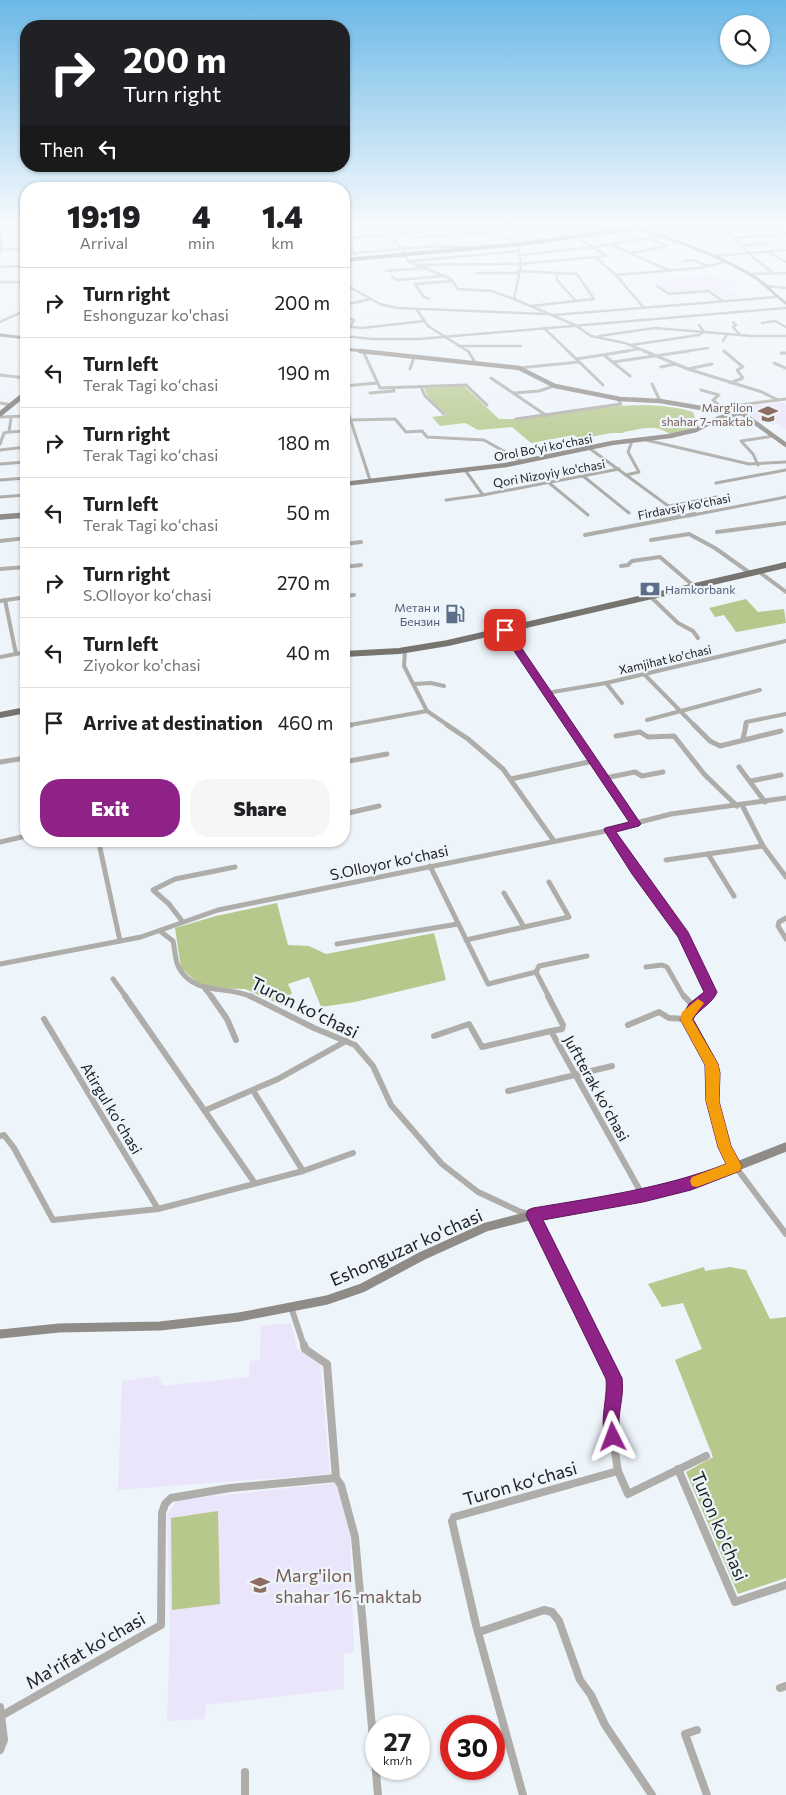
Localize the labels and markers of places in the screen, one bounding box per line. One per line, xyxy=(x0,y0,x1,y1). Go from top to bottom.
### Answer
place label: Marg'ilon shahar 7-maktab xyxy=(661,400,753,428)
school or university icon: Marg'ilon shahar 7-maktab xyxy=(757,403,779,425)
bank icon: Hamkorbank xyxy=(639,578,661,600)
place label: Hamkorbank xyxy=(665,582,736,596)
place label: Метан и Бензин xyxy=(394,600,440,628)
fuel station icon: Метан и Бензин xyxy=(444,603,466,625)
pin xyxy=(484,609,526,651)
place label: Marg'ilon shahar 16-maktab xyxy=(275,1564,422,1607)
school or university icon: Marg'ilon shahar 16-maktab xyxy=(249,1574,271,1596)

